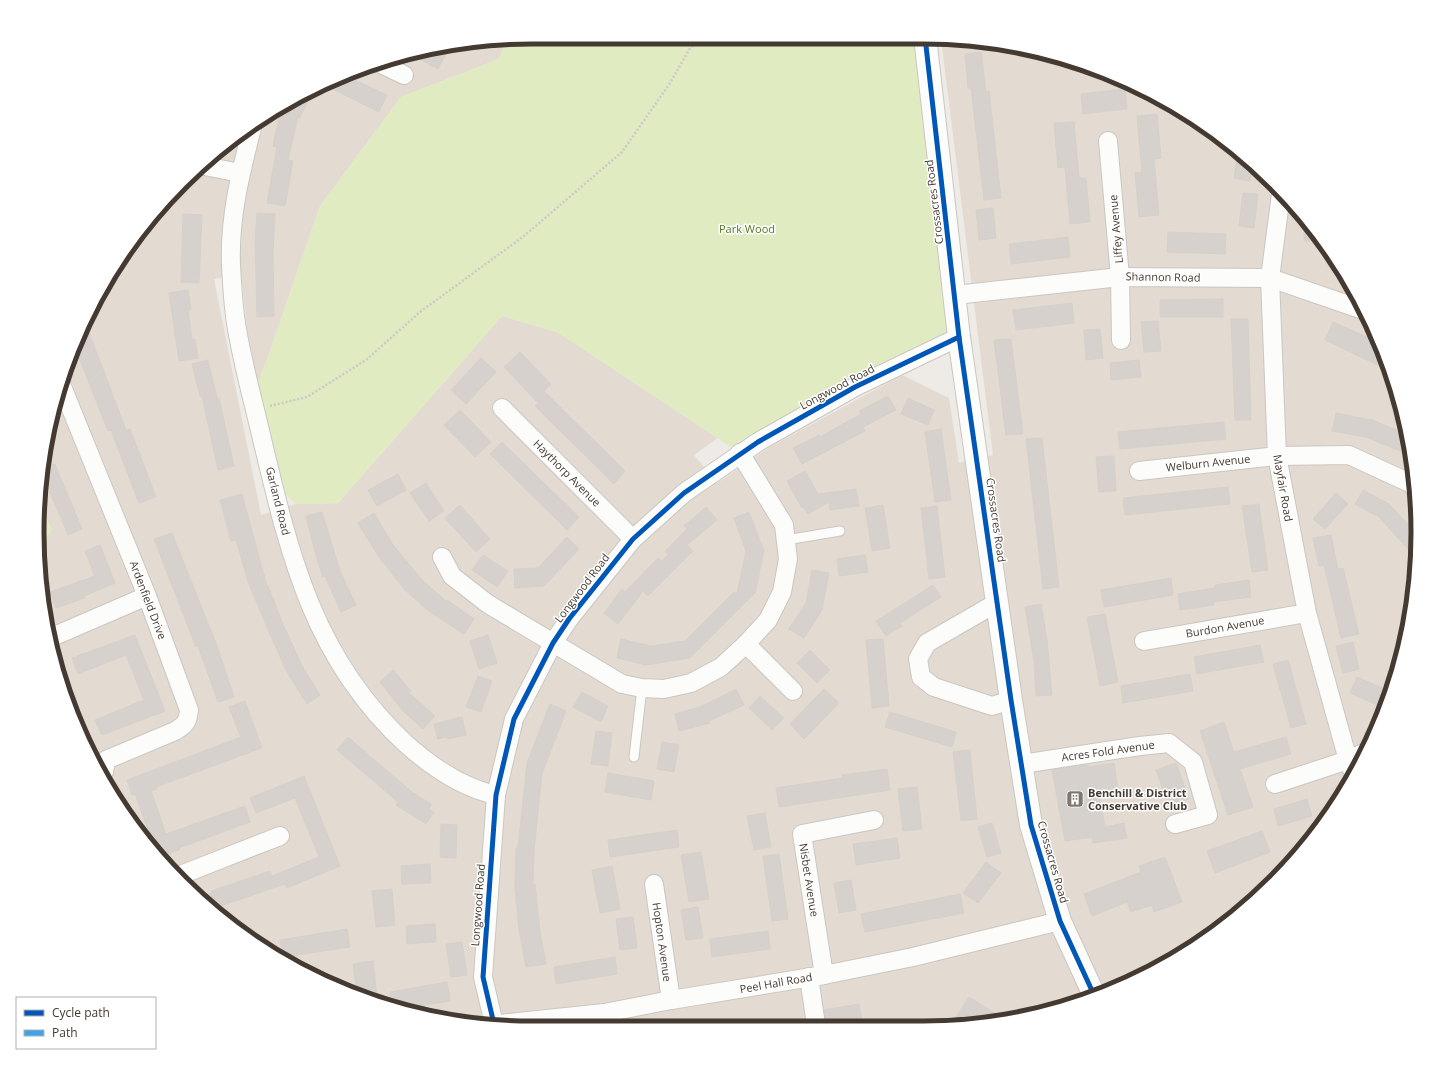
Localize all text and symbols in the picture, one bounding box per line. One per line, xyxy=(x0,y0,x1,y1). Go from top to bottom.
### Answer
street label: Crossacres Road xyxy=(921,159,946,245)
street label: Liffey Avenue xyxy=(1105,194,1126,264)
park label: Park Wood xyxy=(719,221,775,236)
street label: Shannon Road xyxy=(1125,268,1201,285)
street label: Longwood Road xyxy=(797,361,877,413)
street label: Haythorp Avenue xyxy=(530,436,604,510)
street label: Welburn Avenue xyxy=(1165,451,1251,474)
street label: Mayfair Road xyxy=(1270,453,1297,523)
street label: Garland Road xyxy=(263,465,294,537)
street label: Crossacres Road xyxy=(983,477,1010,563)
street label: Longwood Road xyxy=(551,550,612,625)
street label: Ardenfield Drive xyxy=(127,558,170,641)
street label: Burdon Avenue xyxy=(1184,612,1265,641)
street label: Acres Fold Avenue xyxy=(1060,737,1155,764)
place label: Benchill & District Conservative Club xyxy=(1088,785,1187,813)
building icon: Benchill & District Conservative Club xyxy=(1065,789,1085,809)
street label: Crossacres Road xyxy=(1035,819,1072,905)
street label: Nisbet Avenue xyxy=(796,842,823,918)
street label: Longwood Road xyxy=(467,863,488,947)
street label: Hopton Avenue xyxy=(650,901,675,983)
street label: Peel Hall Road xyxy=(738,969,813,996)
legend xyxy=(16,997,156,1049)
text: Cycle path xyxy=(52,1004,110,1021)
text: Path xyxy=(52,1024,78,1041)

